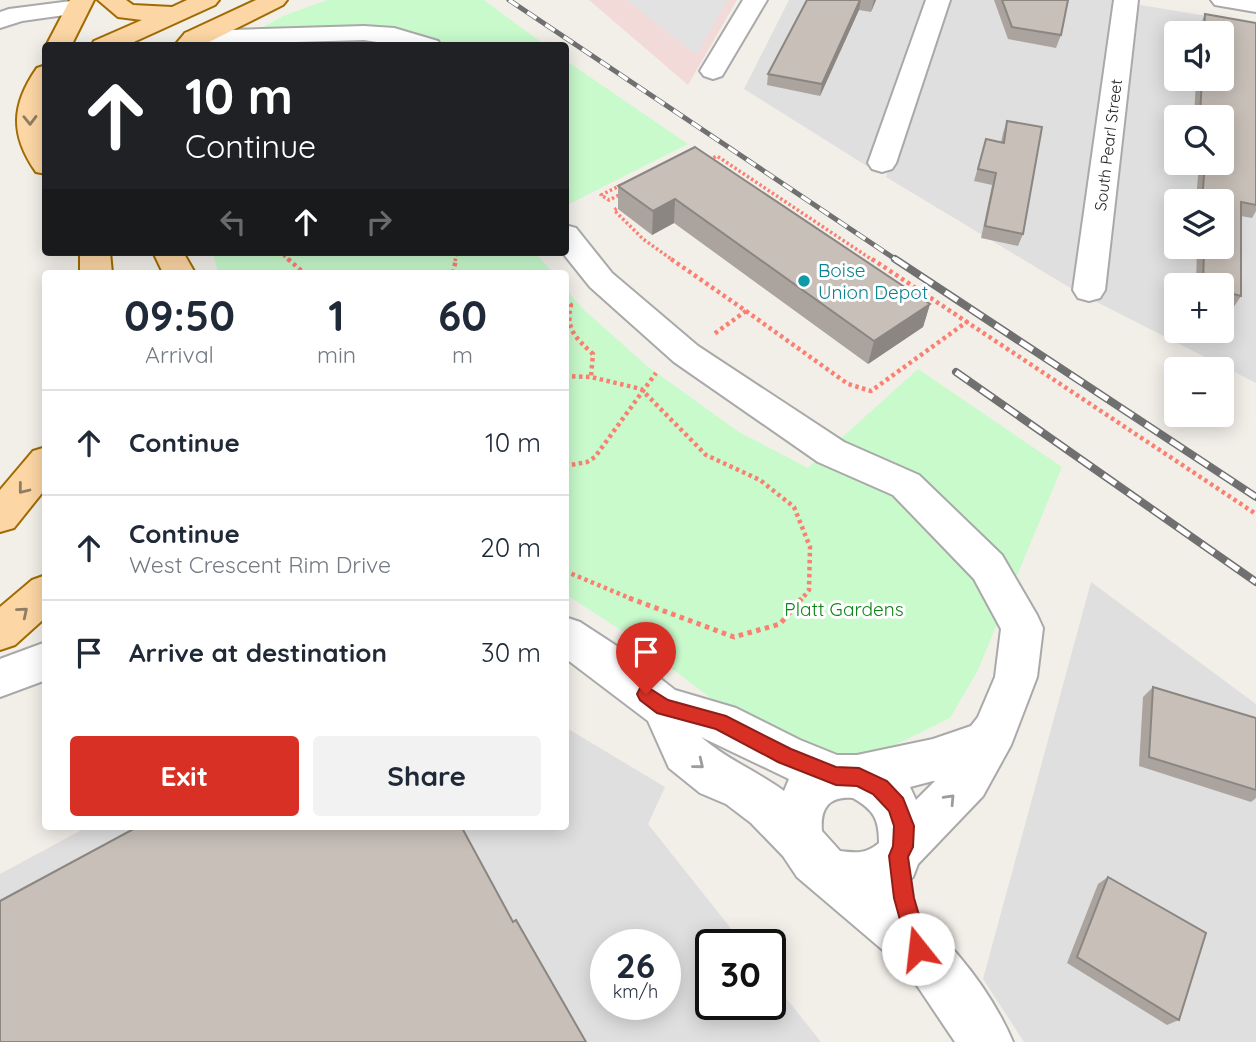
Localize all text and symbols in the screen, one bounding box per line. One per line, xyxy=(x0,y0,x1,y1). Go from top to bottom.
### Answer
map controls xyxy=(1164,21,1234,427)
button: sound xyxy=(1164,21,1234,91)
text: 10 m xyxy=(185,65,293,126)
icon: ahead xyxy=(70,70,161,161)
street label: South Pearl Street xyxy=(1090,78,1126,212)
button: search xyxy=(1164,105,1234,175)
one-way arrow xyxy=(22,116,38,126)
text: Continue xyxy=(185,126,316,166)
button: layers xyxy=(1164,189,1234,259)
icon: left xyxy=(214,203,252,241)
icon: ahead xyxy=(287,203,325,241)
icon: right xyxy=(360,203,398,241)
place label: Boise Union Depot xyxy=(818,258,928,304)
marker: Boise Union Depot xyxy=(796,273,812,289)
button: + xyxy=(1164,273,1234,343)
text: 09:50 xyxy=(124,289,235,342)
text: 1 xyxy=(328,289,345,342)
text: 60 xyxy=(438,289,487,342)
text: Arrival xyxy=(145,340,214,369)
text: min xyxy=(317,340,356,369)
text: m xyxy=(452,340,473,369)
button: − xyxy=(1164,357,1234,427)
icon: ahead xyxy=(70,424,108,462)
text: Continue xyxy=(129,426,240,459)
text: 10 m xyxy=(485,426,541,459)
one-way arrow xyxy=(19,482,32,494)
text: Continue xyxy=(129,517,240,550)
icon: ahead xyxy=(70,529,108,567)
text: 20 m xyxy=(480,531,541,564)
text: West Crescent Rim Drive xyxy=(129,550,391,579)
park label: Platt Gardens xyxy=(784,597,904,621)
one-way arrow xyxy=(16,608,28,621)
pin xyxy=(616,622,676,694)
icon: arrive xyxy=(627,633,665,671)
icon: arrive xyxy=(70,634,108,672)
text: Arrive at destination xyxy=(129,636,387,669)
text: 30 m xyxy=(481,636,541,669)
button: Exit xyxy=(70,736,299,816)
button: Share xyxy=(313,736,541,816)
one-way arrow xyxy=(691,755,703,768)
one-way arrow xyxy=(941,794,954,807)
position arrow xyxy=(881,912,955,986)
speed limit sign: 30 xyxy=(695,929,786,1020)
text: 26 xyxy=(616,943,655,987)
text: km/h xyxy=(613,980,658,1003)

